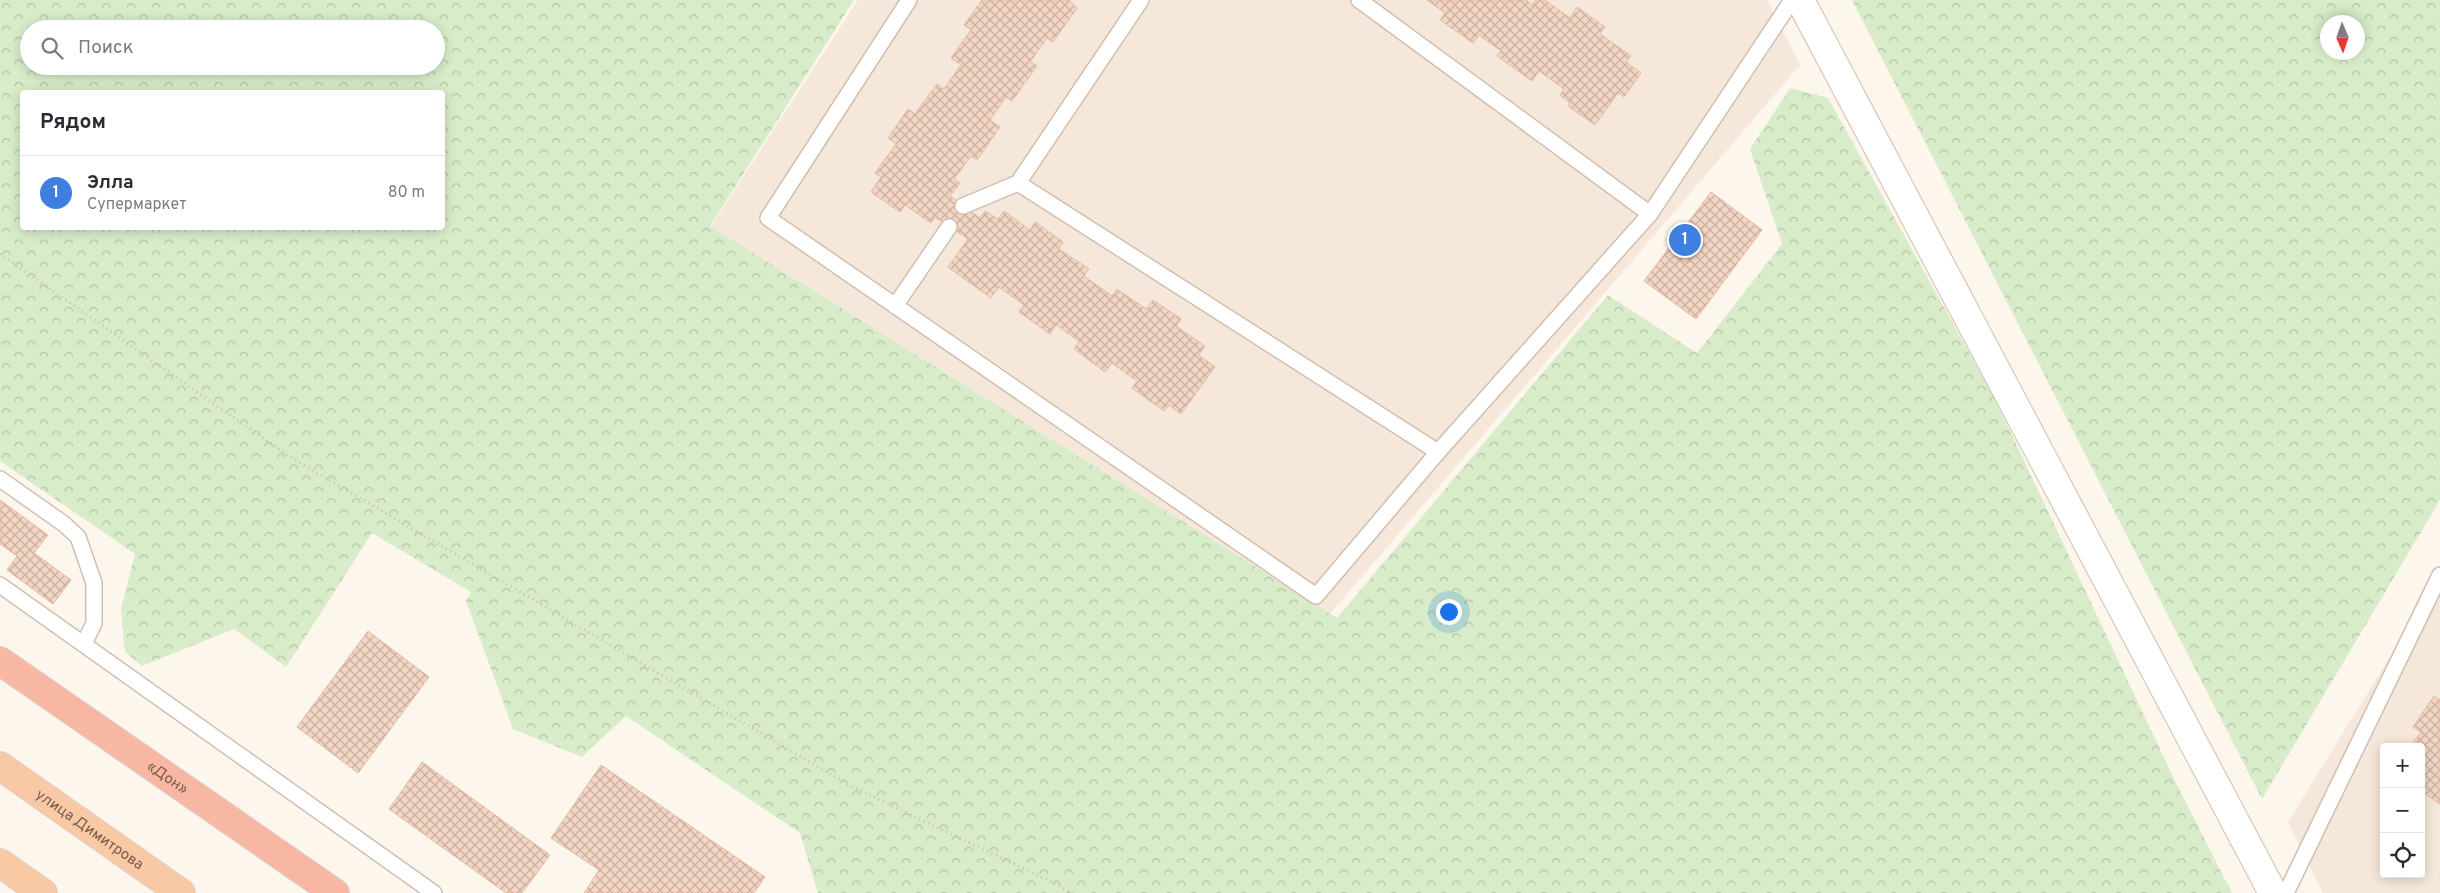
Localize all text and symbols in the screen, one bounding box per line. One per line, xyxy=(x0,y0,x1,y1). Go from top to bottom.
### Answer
north arrow xyxy=(2320,15,2365,60)
search box xyxy=(20,20,445,75)
icon: search xyxy=(38,34,66,62)
text: Поиск xyxy=(78,36,134,60)
text: Рядом xyxy=(40,109,106,136)
text: Элла xyxy=(87,171,134,195)
text: 1 xyxy=(53,183,59,203)
text: 80 m xyxy=(388,183,425,203)
text: Супермаркет xyxy=(87,195,187,215)
pin: 1 xyxy=(1669,221,1701,259)
your location xyxy=(1436,599,1462,625)
map controls xyxy=(2380,743,2425,878)
button: + xyxy=(2380,743,2425,788)
street label: «Дон» xyxy=(143,757,191,799)
street label: улица Димитрова xyxy=(31,786,147,875)
button: − xyxy=(2380,788,2425,833)
button: locate xyxy=(2380,833,2425,878)

